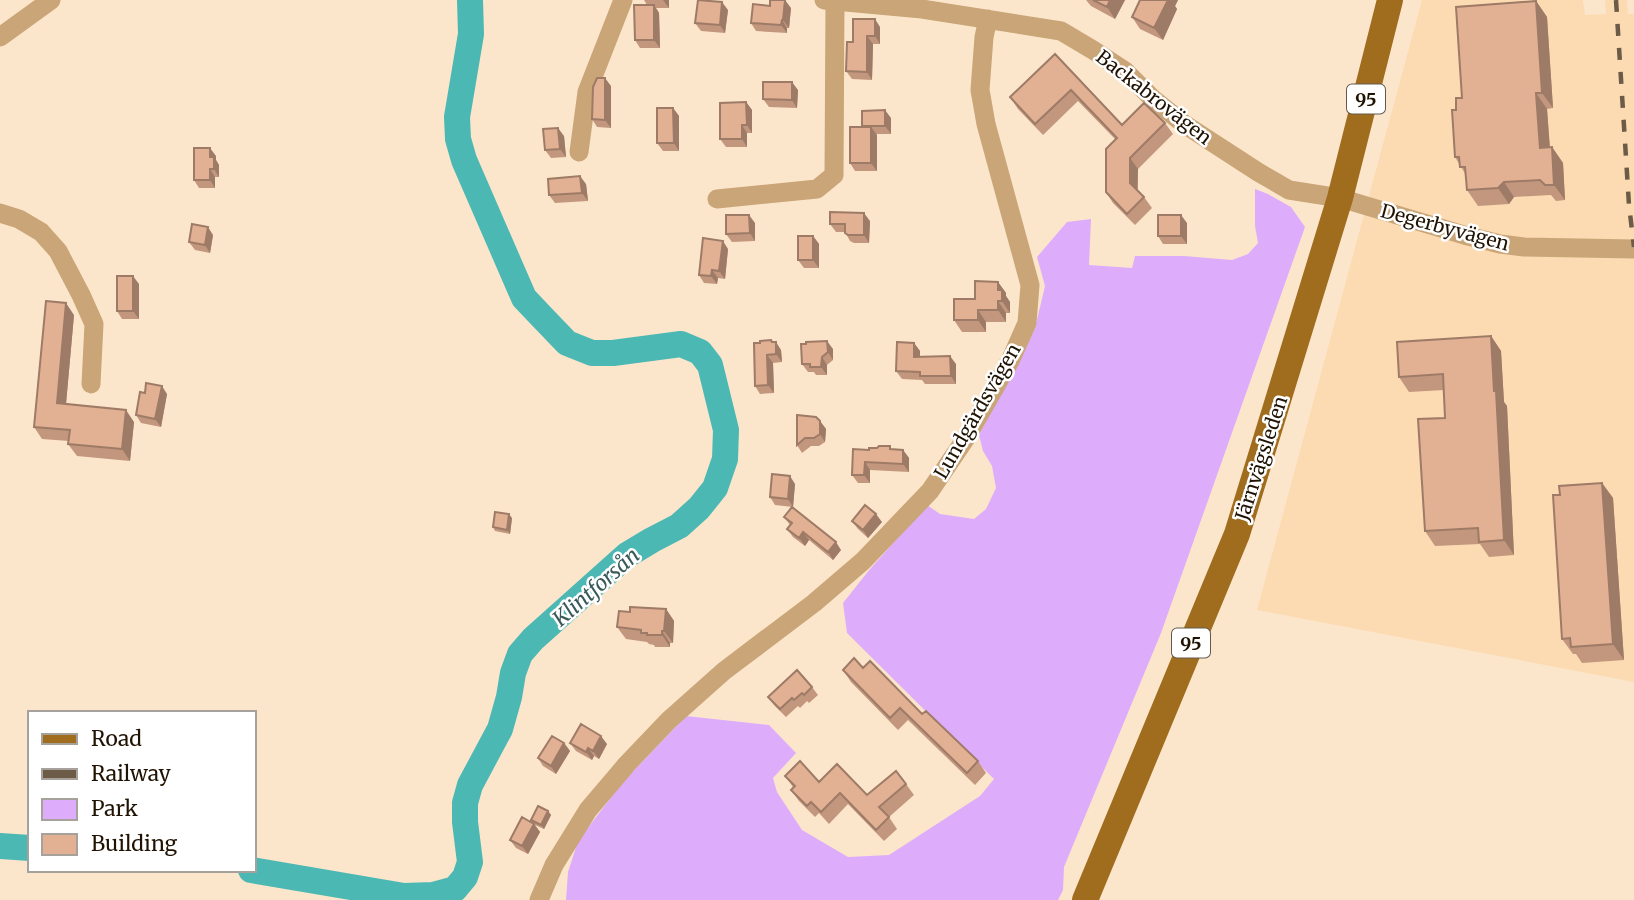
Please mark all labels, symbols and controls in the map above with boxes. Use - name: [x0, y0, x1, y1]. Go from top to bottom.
- street label: Backabrovägen: [1091, 44, 1217, 150]
- road number: 95: [1347, 84, 1385, 114]
- street label: Degerbyvägen: [1378, 198, 1512, 256]
- street label: Lundgärdsvägen: [928, 339, 1026, 483]
- street label: Järnvägsleden: [1229, 392, 1293, 524]
- water label: Klintforsån: [546, 542, 645, 633]
- road number: 95: [1172, 628, 1210, 658]
- legend: [28, 711, 256, 872]
- text: Road: [91, 725, 142, 752]
- text: Railway: [91, 760, 172, 787]
- text: Park: [91, 795, 138, 822]
- text: Building: [91, 830, 178, 857]

